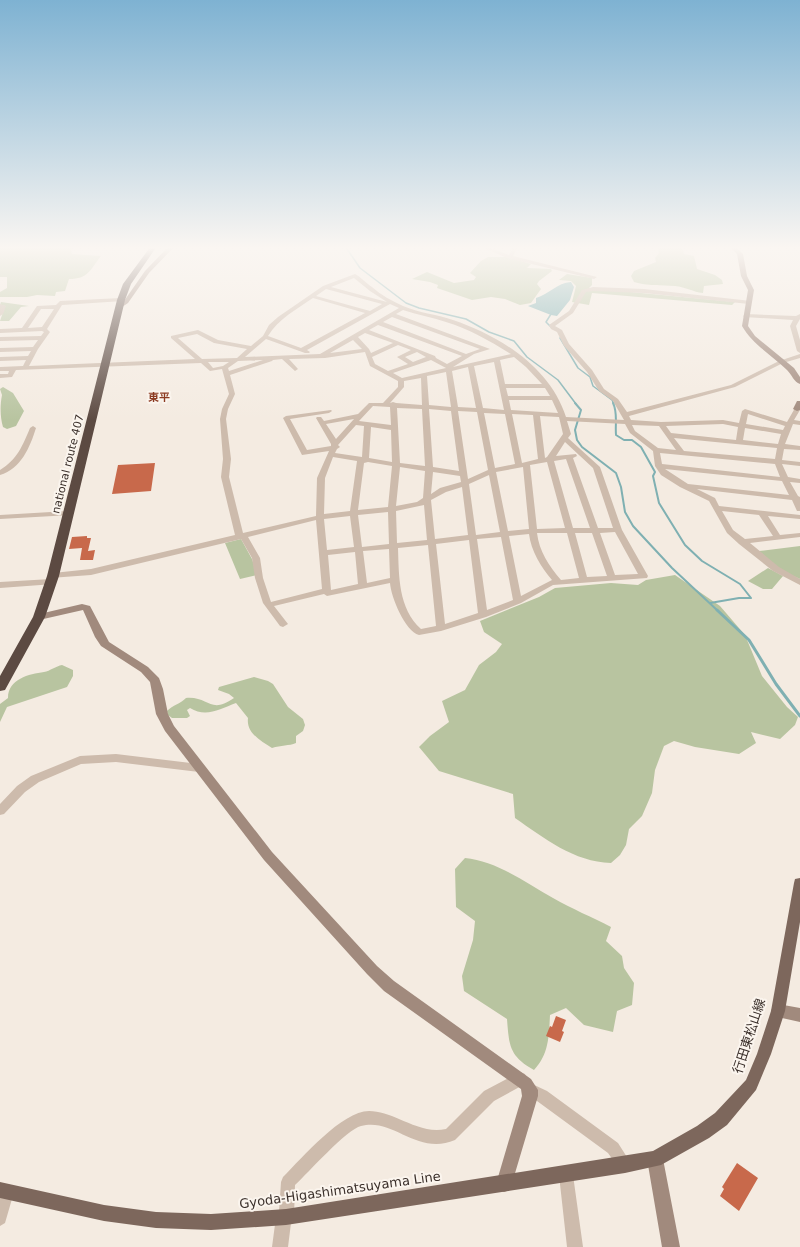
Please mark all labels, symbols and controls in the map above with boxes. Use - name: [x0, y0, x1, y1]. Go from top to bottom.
- district label: 東平: [148, 391, 170, 404]
- street label: national route 407: [49, 413, 87, 515]
- street label: 行田東松山線: [730, 997, 768, 1075]
- street label: Gyoda-Higashimatsuyama Line: [238, 1168, 442, 1212]

